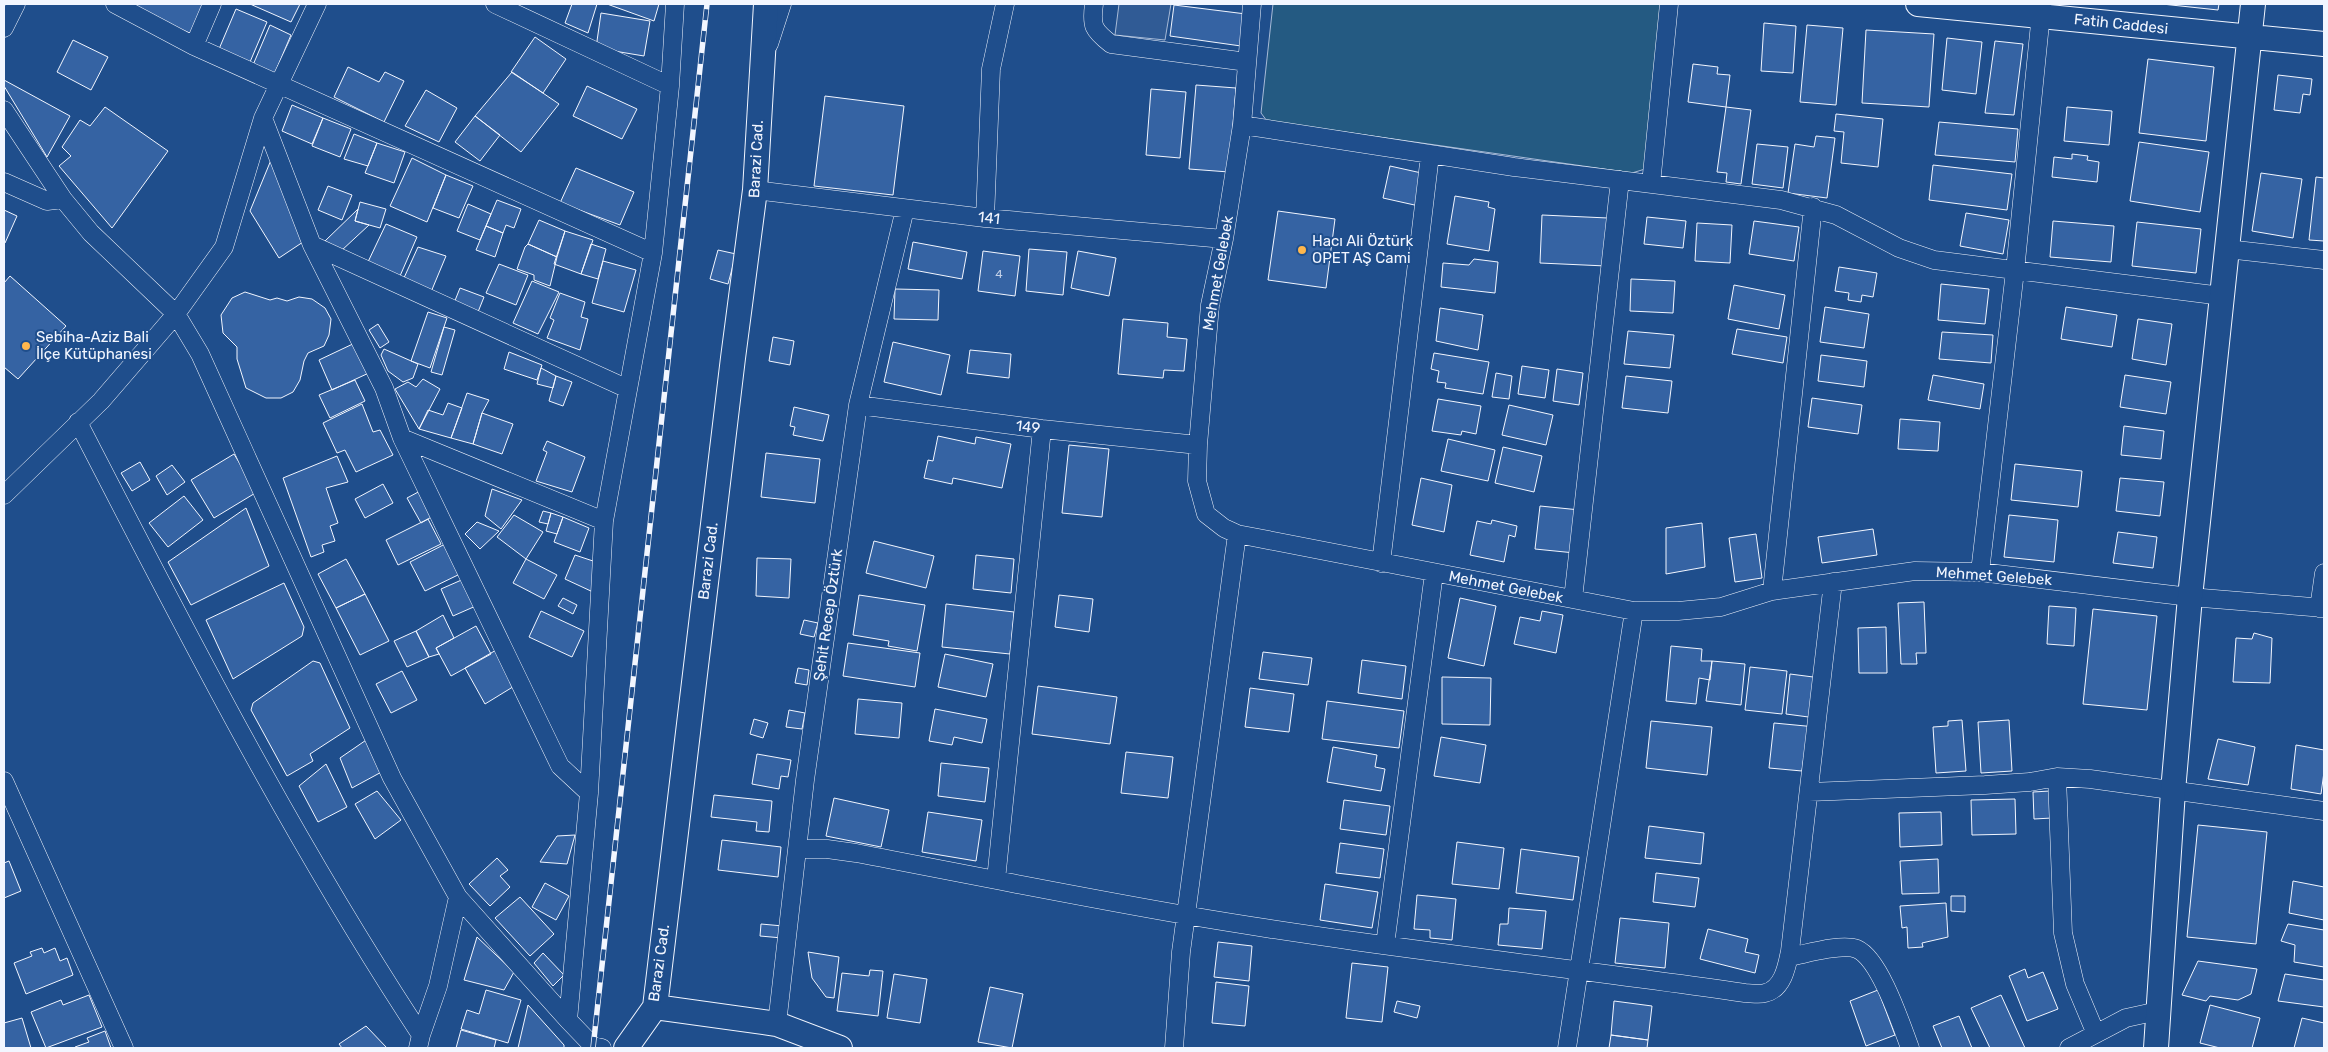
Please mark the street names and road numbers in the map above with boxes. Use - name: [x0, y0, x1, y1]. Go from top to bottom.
- street label: Fatih Caddesi: [2073, 10, 2169, 38]
- street label: Barazi Cad.: [745, 120, 767, 198]
- street label: 141: [977, 208, 1001, 228]
- street label: Mehmet Gelebek: [1199, 214, 1237, 332]
- street label: 149: [1015, 417, 1041, 437]
- street label: Barazi Cad.: [694, 521, 722, 601]
- street label: Şehit Recep Öztürk: [810, 547, 846, 682]
- street label: Mehmet Gelebek: [1935, 563, 2053, 589]
- street label: Mehmet Gelebek: [1447, 567, 1565, 607]
- street label: Barazi Cad.: [645, 923, 673, 1003]

